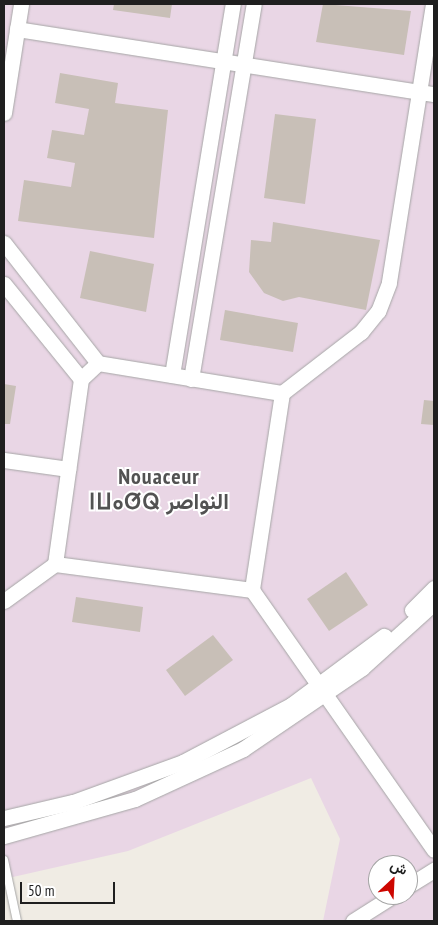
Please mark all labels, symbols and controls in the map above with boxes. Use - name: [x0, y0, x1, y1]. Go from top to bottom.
- district label: Nouaceur ⵏⵡⴰⵚⵕ النواصر: [92, 463, 226, 514]
- north arrow: [368, 855, 418, 905]
- text: ش: [387, 856, 410, 879]
- scale bar: [22, 872, 118, 904]
- text: 50 m: [28, 881, 54, 900]

